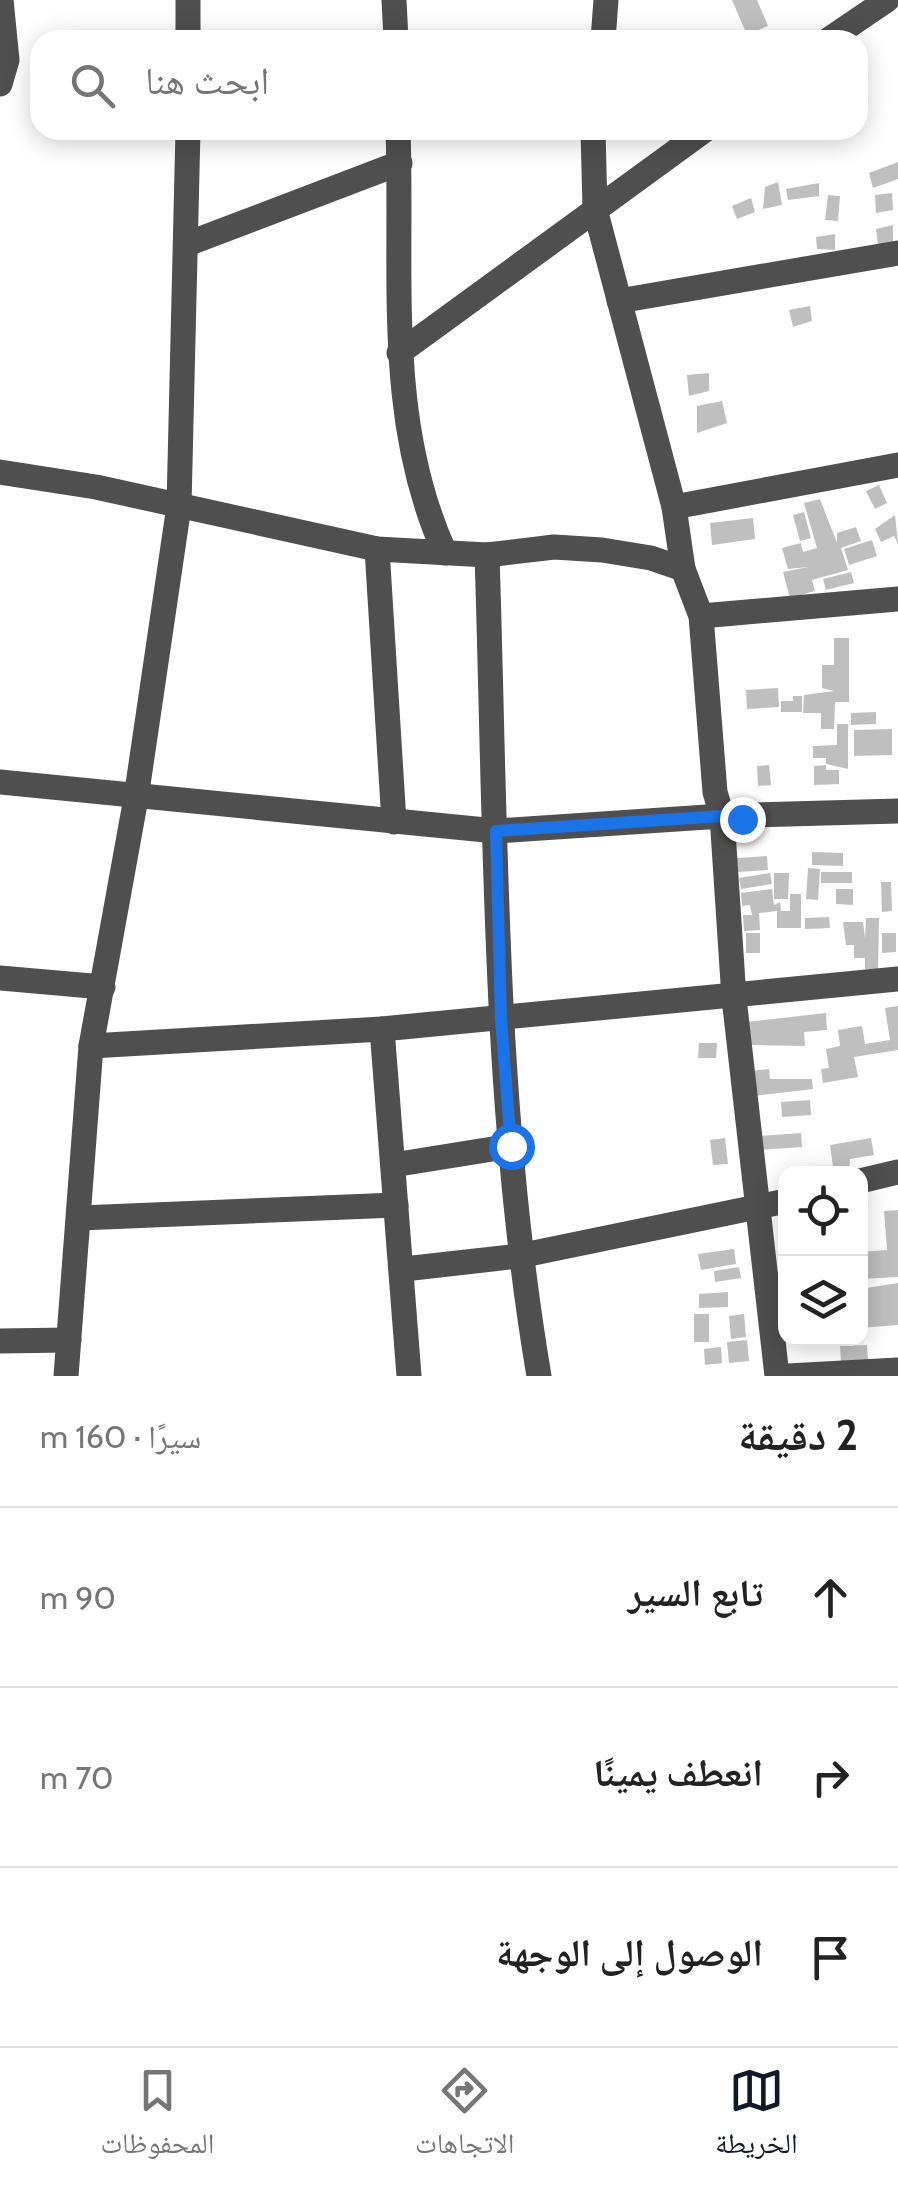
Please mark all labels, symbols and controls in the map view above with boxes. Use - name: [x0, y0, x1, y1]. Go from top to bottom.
- search box: [30, 30, 868, 140]
- text: ابحث هنا: [145, 57, 269, 104]
- icon: search: [65, 58, 120, 113]
- route end: [720, 797, 766, 843]
- route start: [489, 1124, 535, 1170]
- map controls: [778, 1166, 868, 1346]
- button: locate: [778, 1166, 868, 1256]
- button: layers: [778, 1256, 868, 1346]
- text: 2 دقيقة: [738, 1409, 858, 1461]
- text: سيرًا · 160 m: [40, 1417, 201, 1456]
- text: تابع السير: [628, 1569, 763, 1616]
- icon: ahead: [803, 1570, 858, 1625]
- text: 90 m: [40, 1578, 116, 1617]
- text: انعطف يمينًا: [593, 1749, 763, 1796]
- icon: right: [803, 1750, 858, 1805]
- text: 70 m: [40, 1758, 113, 1797]
- text: الوصول إلى الوجهة: [496, 1929, 763, 1976]
- icon: arrive: [803, 1930, 858, 1985]
- tab: المحفوظات: [100, 2063, 214, 2171]
- tab: الاتجاهات: [415, 2063, 514, 2171]
- tab: الخريطة: [715, 2063, 798, 2171]

